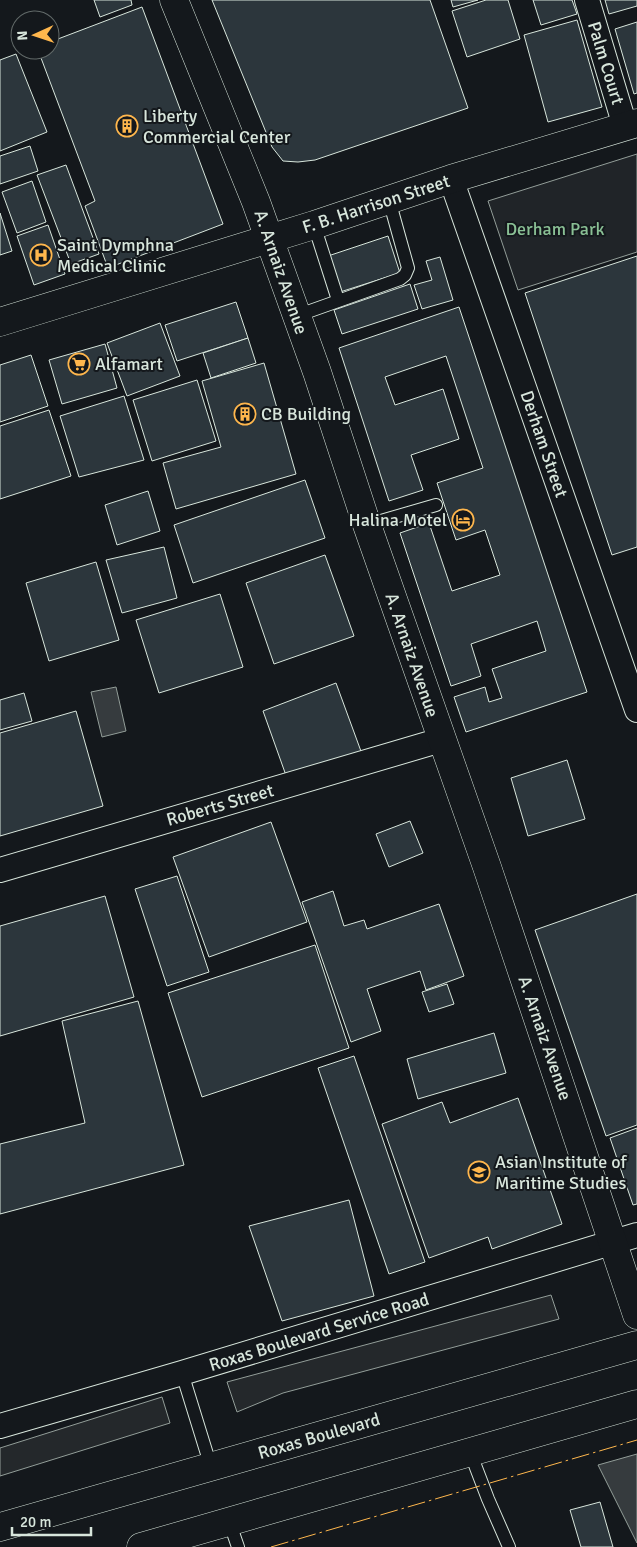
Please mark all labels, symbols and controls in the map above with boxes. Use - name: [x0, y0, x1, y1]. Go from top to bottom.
- north arrow: [10, 10, 60, 60]
- street label: Palm Court: [583, 19, 629, 107]
- text: N: [14, 30, 31, 41]
- place label: Liberty Commercial Center: [143, 105, 291, 148]
- building icon: Liberty Commercial Center: [115, 114, 139, 138]
- street label: F. B. Harrison Street: [300, 170, 452, 238]
- street label: A. Arnaiz Avenue: [249, 207, 313, 337]
- park label: Derham Park: [505, 218, 605, 240]
- place label: Saint Dymphna Medical Clinic: [57, 234, 174, 277]
- hospital icon: Saint Dymphna Medical Clinic: [29, 243, 53, 267]
- supermarket icon: Alfamart: [67, 352, 91, 376]
- place label: Alfamart: [95, 353, 163, 375]
- street label: Derham Street: [515, 388, 573, 500]
- building icon: CB Building: [233, 402, 257, 426]
- place label: CB Building: [261, 403, 351, 425]
- hotel icon: Halina Motel: [451, 508, 475, 532]
- place label: Halina Motel: [349, 509, 447, 531]
- street label: A. Arnaiz Avenue: [380, 590, 444, 720]
- street label: Roberts Street: [164, 779, 276, 831]
- street label: A. Arnaiz Avenue: [513, 973, 577, 1103]
- place label: Asian Institute of Maritime Studies: [495, 1151, 627, 1194]
- school or university icon: Asian Institute of Maritime Studies: [467, 1160, 491, 1184]
- street label: Roxas Boulevard Service Road: [206, 1288, 432, 1376]
- street label: Roxas Boulevard: [255, 1408, 383, 1464]
- scale bar: [12, 1504, 91, 1536]
- text: 20 m: [20, 1513, 51, 1531]

